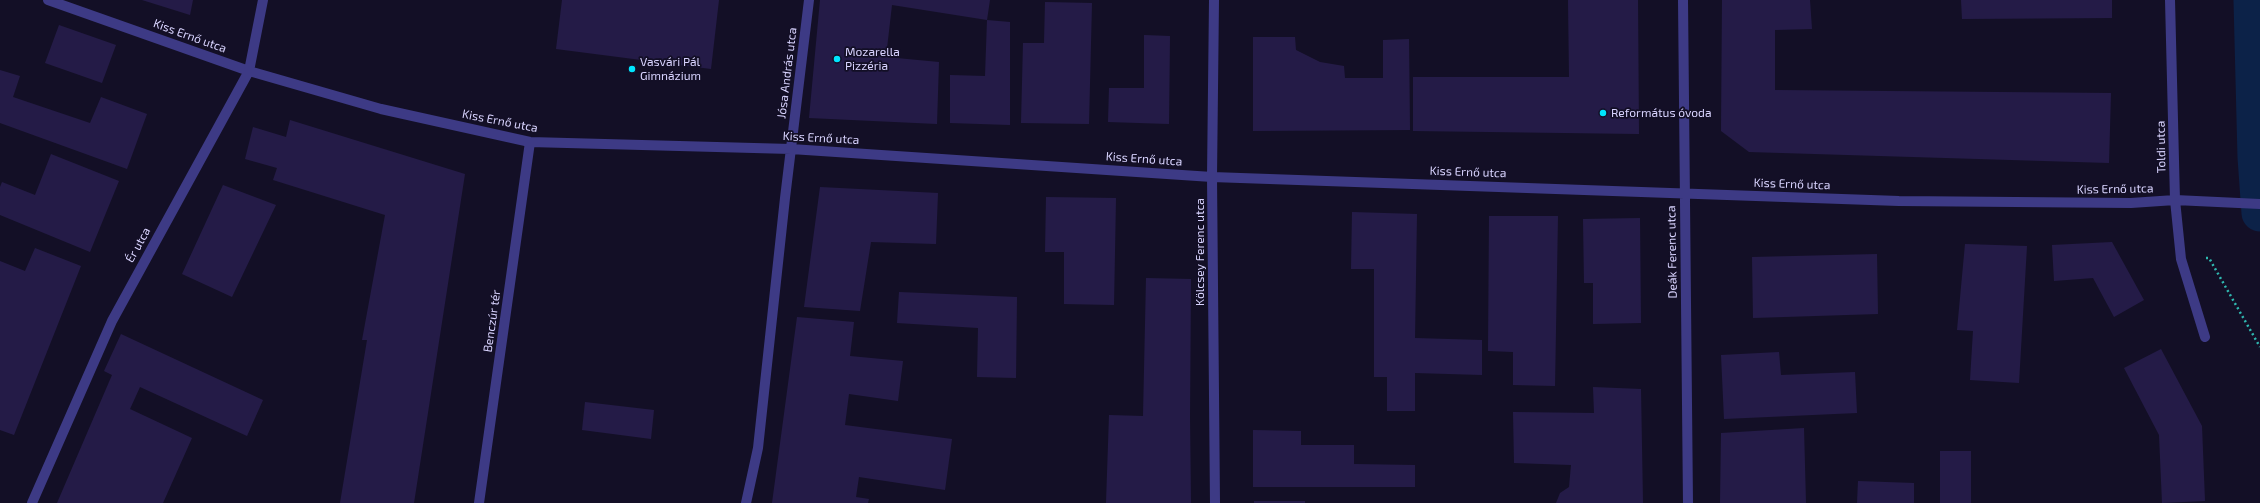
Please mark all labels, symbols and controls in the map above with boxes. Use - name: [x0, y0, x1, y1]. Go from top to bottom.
- street label: Kiss Ernő utca: [151, 16, 229, 56]
- street label: Jósa András utca: [774, 27, 800, 119]
- place label: Mozarella Pizzéria: [845, 45, 900, 73]
- marker: Mozarella Pizzéria: [832, 54, 842, 64]
- place label: Vasvári Pál Gimnázium: [640, 55, 701, 83]
- marker: Vasvári Pál Gimnázium: [627, 64, 637, 74]
- place label: Református óvoda: [1611, 106, 1711, 120]
- street label: Kiss Ernő utca: [461, 107, 539, 135]
- marker: Református óvoda: [1598, 108, 1608, 118]
- street label: Toldi utca: [2153, 121, 2169, 173]
- street label: Kiss Ernő utca: [782, 129, 860, 147]
- street label: Kiss Ernő utca: [1105, 149, 1183, 169]
- street label: Kiss Ernő utca: [1429, 163, 1507, 181]
- street label: Kiss Ernő utca: [1753, 175, 1831, 193]
- street label: Kiss Ernő utca: [2076, 181, 2154, 197]
- street label: Kölcsey Ferenc utca: [1193, 198, 1207, 306]
- street label: Deák Ferenc utca: [1664, 205, 1680, 299]
- street label: Ér utca: [122, 225, 154, 265]
- street label: Benczúr tér: [480, 289, 504, 353]

